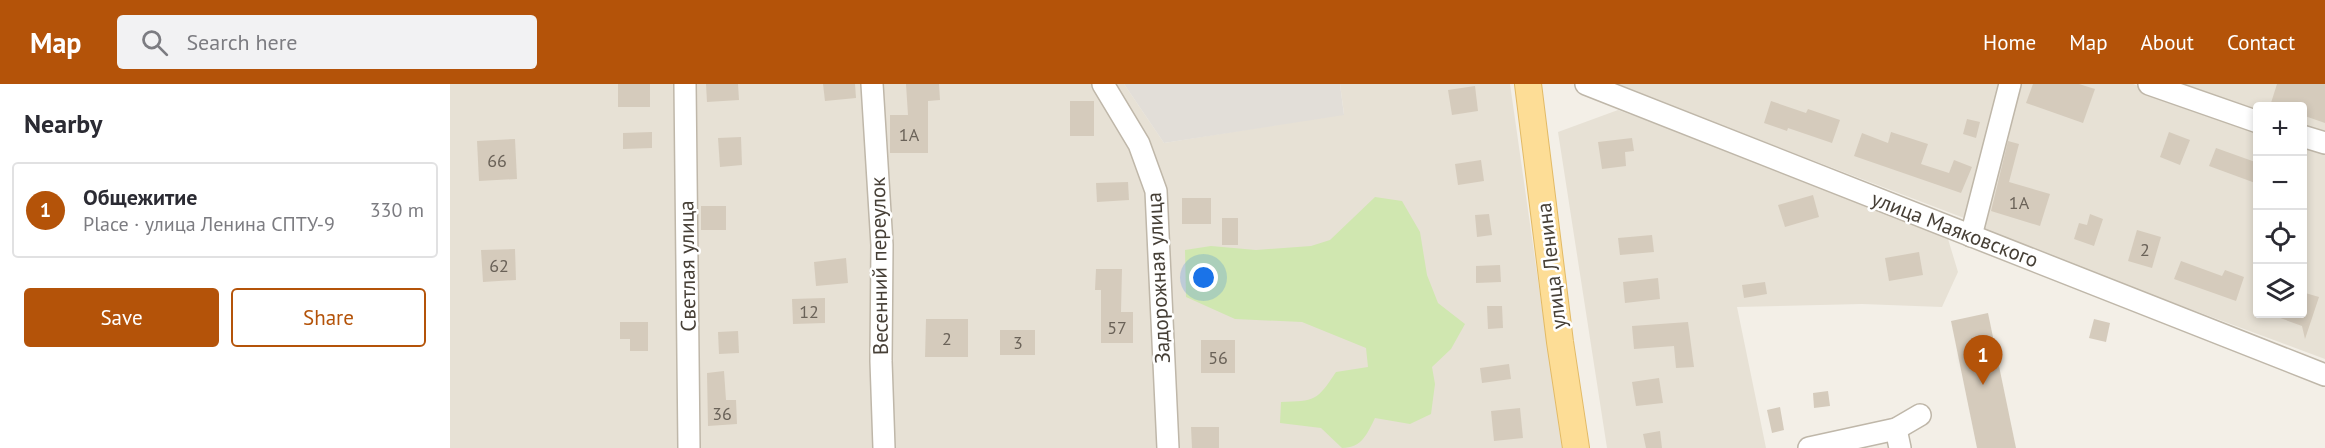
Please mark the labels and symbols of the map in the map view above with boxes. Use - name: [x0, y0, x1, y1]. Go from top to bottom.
- house number: 1А: [899, 123, 920, 146]
- house number: 66: [487, 149, 507, 172]
- street label: Весенний переулок: [864, 177, 894, 355]
- street label: улица Маяковского: [1868, 185, 2042, 273]
- house number: 1А: [2009, 191, 2030, 214]
- street label: Задорожная улица: [1140, 192, 1176, 364]
- street label: Светлая улица: [672, 200, 702, 332]
- street label: улица Ленина: [1530, 201, 1572, 331]
- house number: 2: [2140, 238, 2150, 261]
- house number: 62: [489, 254, 509, 277]
- your location: [1189, 263, 1218, 292]
- house number: 12: [799, 300, 819, 323]
- house number: 57: [1107, 316, 1127, 339]
- house number: 2: [942, 327, 952, 350]
- house number: 3: [1013, 331, 1023, 354]
- pin: 1: [1964, 336, 2002, 385]
- house number: 56: [1208, 346, 1228, 369]
- house number: 36: [712, 402, 732, 425]

